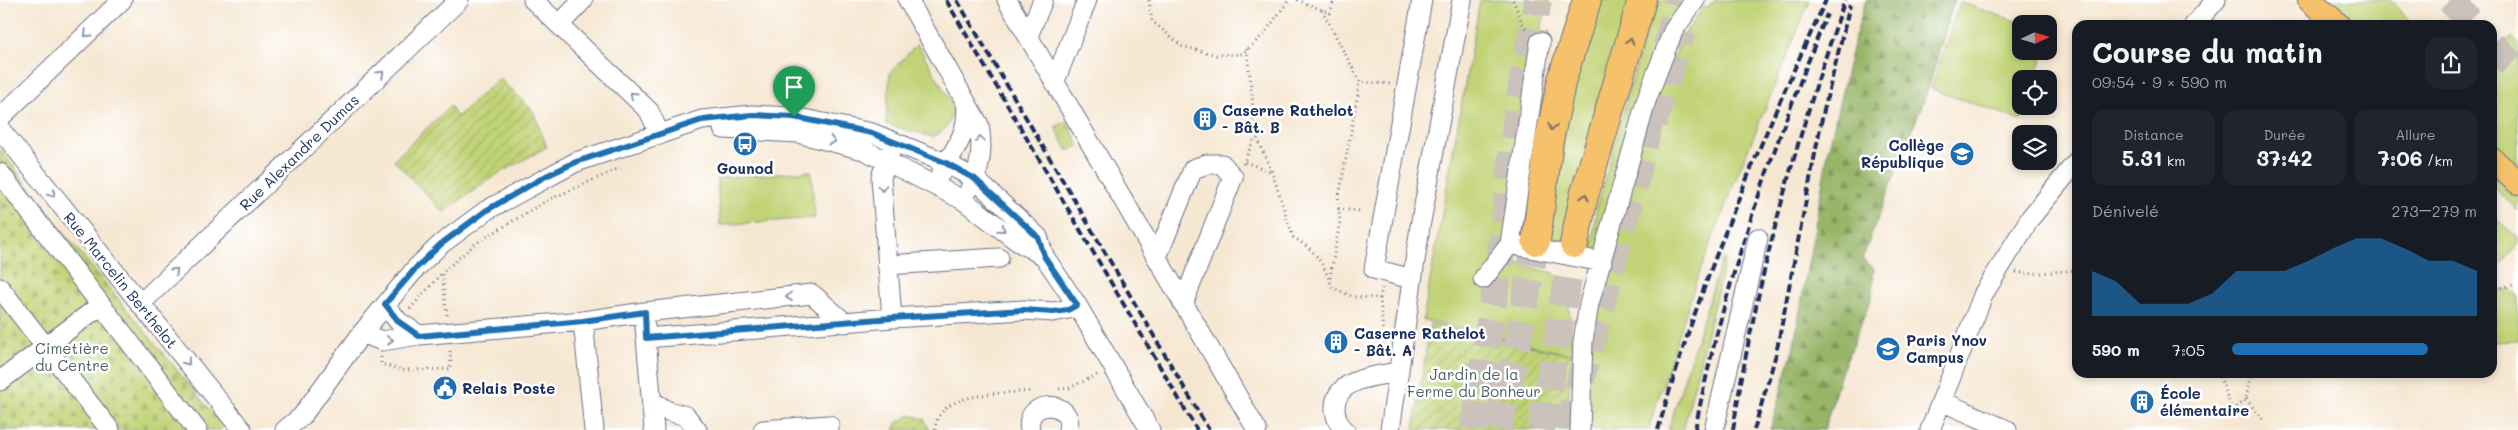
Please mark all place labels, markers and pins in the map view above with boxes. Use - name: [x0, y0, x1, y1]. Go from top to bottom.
- pin: [773, 66, 815, 117]
- place label: Caserne Rathelot - Bât. B: [1222, 100, 1354, 137]
- building icon: Caserne Rathelot - Bât. B: [1192, 106, 1218, 132]
- bus stop icon: Gounod: [732, 131, 758, 157]
- place label: Collège République: [1861, 135, 1944, 172]
- school or university icon: Collège République: [1949, 141, 1975, 167]
- place label: Gounod: [717, 158, 774, 178]
- place label: Caserne Rathelot - Bât. A: [1354, 323, 1486, 360]
- building icon: Caserne Rathelot - Bât. A: [1323, 329, 1349, 355]
- place label: Paris Ynov Campus: [1906, 330, 1987, 367]
- school or university icon: Paris Ynov Campus: [1875, 336, 1901, 362]
- public building icon: Relais Poste: [432, 375, 458, 401]
- place label: Relais Poste: [462, 378, 555, 398]
- place label: École élémentaire: [2160, 383, 2249, 420]
- building icon: École élémentaire: [2129, 389, 2155, 415]

